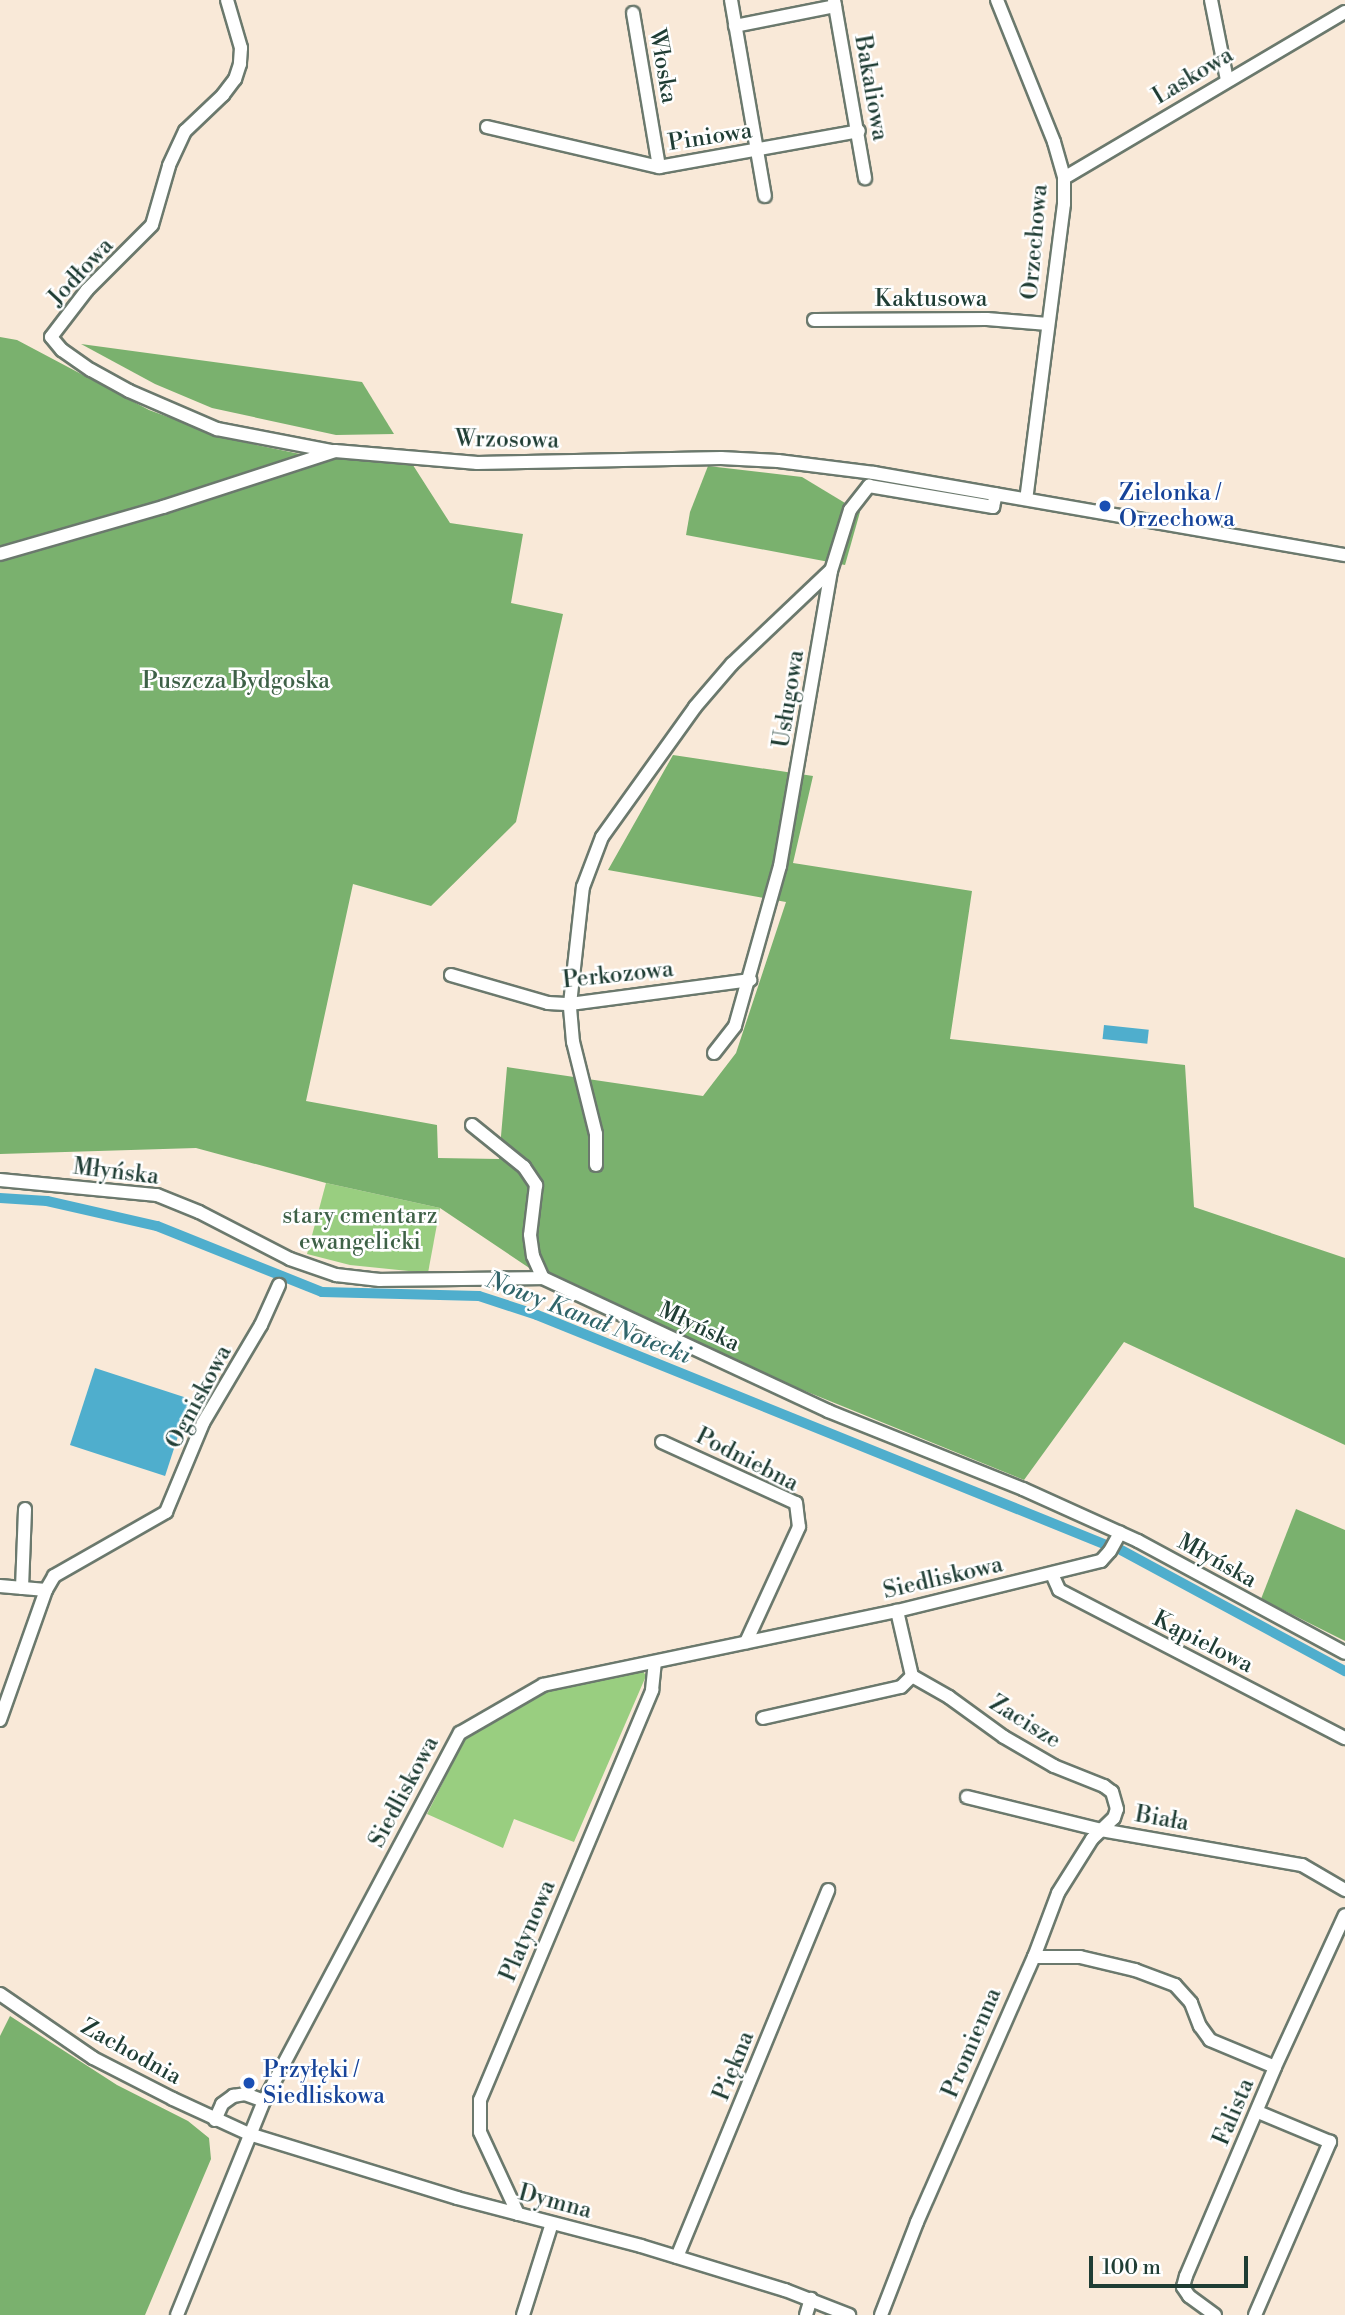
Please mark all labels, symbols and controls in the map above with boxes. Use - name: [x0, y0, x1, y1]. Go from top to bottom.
- street label: Włoska: [643, 27, 683, 105]
- street label: Bakaliowa: [848, 33, 894, 143]
- street label: Laskowa: [1148, 41, 1238, 111]
- street label: Piniowa: [666, 117, 754, 157]
- street label: Orzechowa: [1016, 183, 1054, 301]
- street label: Jodłowa: [43, 232, 119, 312]
- street label: Kaktusowa: [875, 285, 987, 313]
- street label: Wrzosowa: [455, 425, 559, 455]
- place label: Zielonka / Orzechowa: [1119, 479, 1235, 533]
- marker: Zielonka / Orzechowa: [1097, 498, 1113, 514]
- street label: Usługowa: [768, 648, 810, 750]
- park label: Puszcza Bydgoska: [142, 667, 330, 695]
- street label: Perkozowa: [561, 955, 675, 995]
- street label: Młyńska: [71, 1153, 161, 1191]
- park label: stary cmentarz ewangelicki: [282, 1202, 438, 1256]
- water label: Nowy Kanał Notecki: [481, 1267, 695, 1371]
- street label: Młyńska: [654, 1296, 744, 1358]
- street label: Ogniskowa: [160, 1341, 238, 1453]
- street label: Podniebna: [691, 1422, 803, 1498]
- street label: Młyńska: [1172, 1528, 1262, 1594]
- street label: Siedliskowa: [881, 1551, 1005, 1605]
- street label: Kąpielowa: [1148, 1605, 1258, 1679]
- street label: Zacisze: [984, 1689, 1066, 1755]
- street label: Siedliskowa: [363, 1732, 445, 1852]
- street label: Biała: [1133, 1801, 1191, 1837]
- street label: Platynowa: [494, 1876, 562, 1986]
- street label: Promienna: [936, 1984, 1008, 2102]
- street label: Zachodnia: [76, 2013, 186, 2091]
- street label: Piękna: [708, 2027, 760, 2105]
- place label: Przyłęki / Siedliskowa: [263, 2056, 385, 2110]
- street label: Falista: [1208, 2074, 1260, 2150]
- marker: Przyłęki / Siedliskowa: [241, 2075, 257, 2091]
- street label: Dymna: [515, 2179, 595, 2225]
- scale bar: [1093, 2242, 1252, 2286]
- text: 100 m: [1102, 2255, 1161, 2281]

